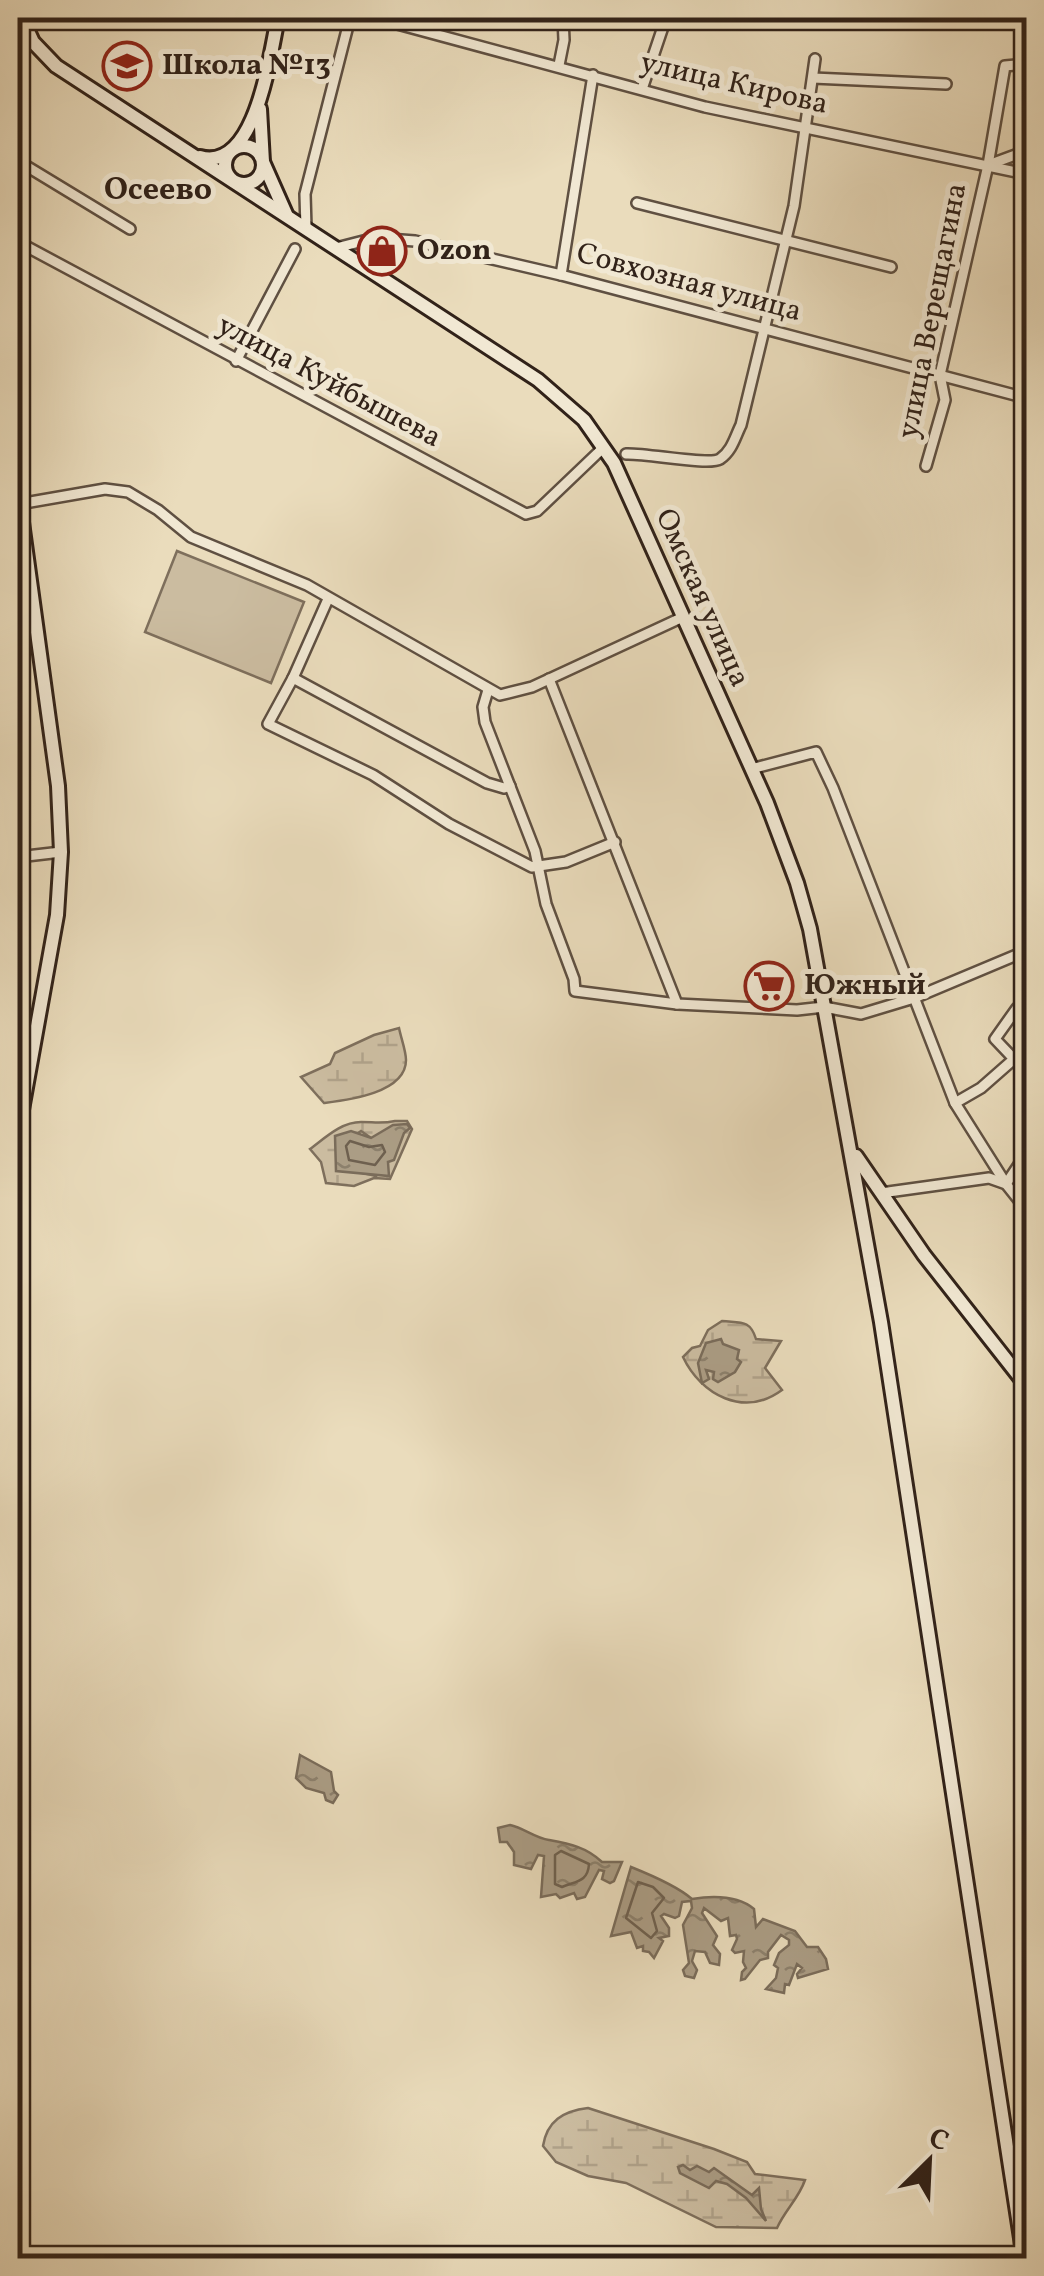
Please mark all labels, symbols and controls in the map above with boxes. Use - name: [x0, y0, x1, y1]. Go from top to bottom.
- school or university icon: Школа №13: [101, 40, 153, 92]
- street label: улица Кирова: [636, 42, 832, 126]
- place label: Школа №13: [162, 45, 331, 87]
- district label: Осеево: [104, 169, 212, 213]
- street label: улица Верещагина: [888, 180, 978, 442]
- shop icon: Ozon: [356, 225, 408, 277]
- place label: Ozon: [417, 230, 491, 272]
- street label: Совхозная улица: [572, 233, 806, 333]
- street label: улица Куйбышева: [209, 305, 449, 459]
- street label: Омская улица: [644, 502, 760, 694]
- supermarket icon: Южный: [743, 960, 795, 1012]
- place label: Южный: [804, 965, 926, 1007]
- north arrow: [879, 2111, 979, 2211]
- text: С: [922, 2119, 954, 2162]

